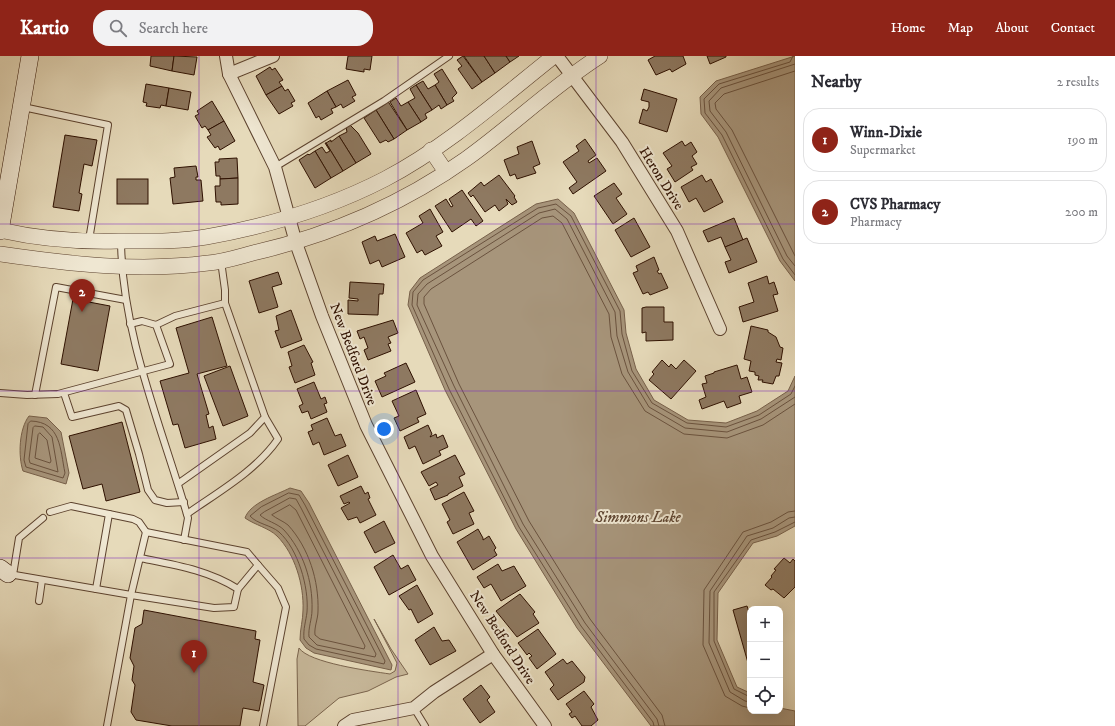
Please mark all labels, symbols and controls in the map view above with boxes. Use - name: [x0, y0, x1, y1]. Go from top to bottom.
- search box: [93, 10, 373, 46]
- text: Kartio: [20, 17, 69, 40]
- icon: search: [107, 17, 129, 39]
- text: Search here: [139, 19, 208, 38]
- text: Home: [891, 19, 925, 37]
- text: Map: [947, 19, 973, 37]
- text: About: [995, 19, 1029, 37]
- text: Contact: [1051, 19, 1095, 37]
- text: Nearby: [811, 71, 861, 93]
- text: 2 results: [1057, 74, 1099, 90]
- text: Winn-Dixie: [850, 123, 922, 142]
- text: 1: [823, 132, 827, 148]
- text: 190 m: [1067, 132, 1098, 148]
- text: Supermarket: [850, 142, 916, 158]
- street label: Heron Drive: [635, 144, 688, 214]
- text: CVS Pharmacy: [850, 195, 940, 214]
- text: 2: [822, 204, 828, 220]
- text: 200 m: [1065, 204, 1098, 220]
- text: Pharmacy: [850, 214, 902, 230]
- pin: 2: [69, 279, 95, 312]
- street label: New Bedford Drive: [325, 301, 381, 408]
- your location: [374, 419, 394, 439]
- water label: Simmons Lake: [594, 508, 682, 527]
- street label: New Bedford Drive: [465, 587, 539, 688]
- map controls: [747, 606, 783, 714]
- button: +: [747, 606, 783, 642]
- pin: 1: [181, 640, 207, 673]
- button: −: [747, 642, 783, 678]
- button: locate: [747, 678, 783, 714]

